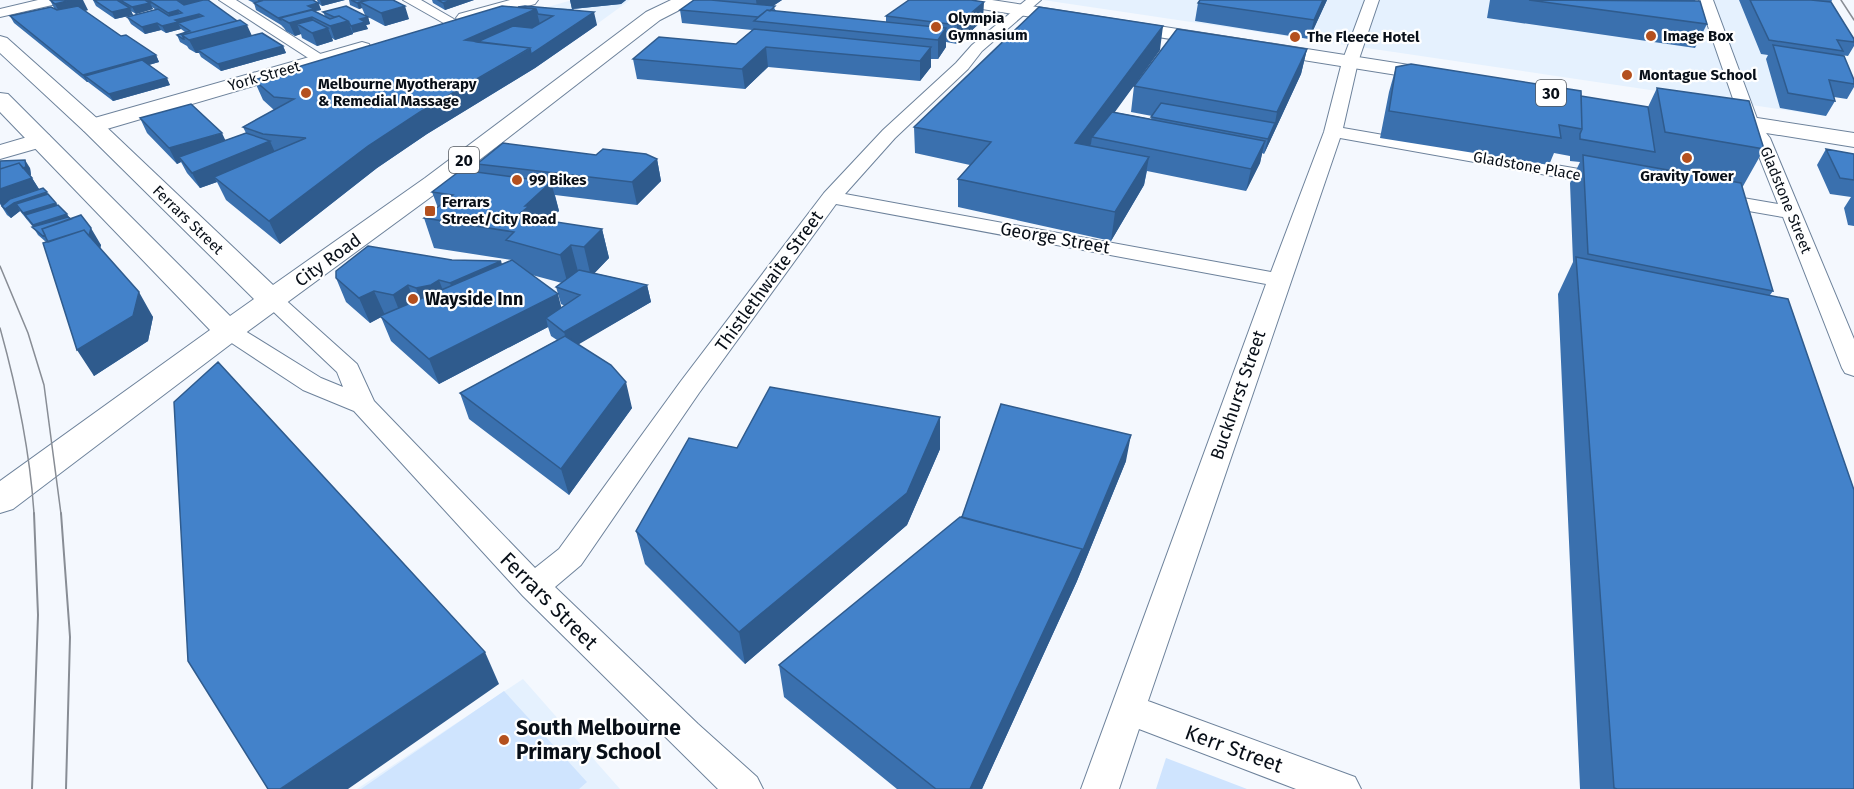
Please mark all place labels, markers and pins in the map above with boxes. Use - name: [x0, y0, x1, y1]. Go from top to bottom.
- place label: Olympia Gymnasium: [948, 9, 1028, 44]
- marker: Olympia Gymnasium: [929, 20, 943, 34]
- place label: Image Box: [1663, 27, 1734, 45]
- place label: The Fleece Hotel: [1307, 28, 1420, 46]
- marker: Image Box: [1644, 29, 1658, 43]
- marker: The Fleece Hotel: [1288, 30, 1302, 44]
- place label: Montague School: [1639, 66, 1757, 84]
- marker: Montague School: [1620, 68, 1634, 82]
- place label: Melbourne Myotherapy & Remedial Massage: [318, 75, 477, 110]
- marker: Melbourne Myotherapy & Remedial Massage: [299, 86, 313, 100]
- marker: Gravity Tower: [1680, 151, 1694, 165]
- place label: Gravity Tower: [1640, 167, 1735, 185]
- place label: 99 Bikes: [529, 171, 586, 189]
- marker: 99 Bikes: [510, 173, 524, 187]
- place label: Ferrars Street/City Road: [442, 193, 557, 228]
- marker: Ferrars Street/City Road: [423, 204, 437, 218]
- place label: Wayside Inn: [425, 288, 523, 310]
- marker: Wayside Inn: [406, 292, 420, 306]
- place label: South Melbourne Primary School: [516, 715, 681, 765]
- marker: South Melbourne Primary School: [497, 733, 511, 747]

